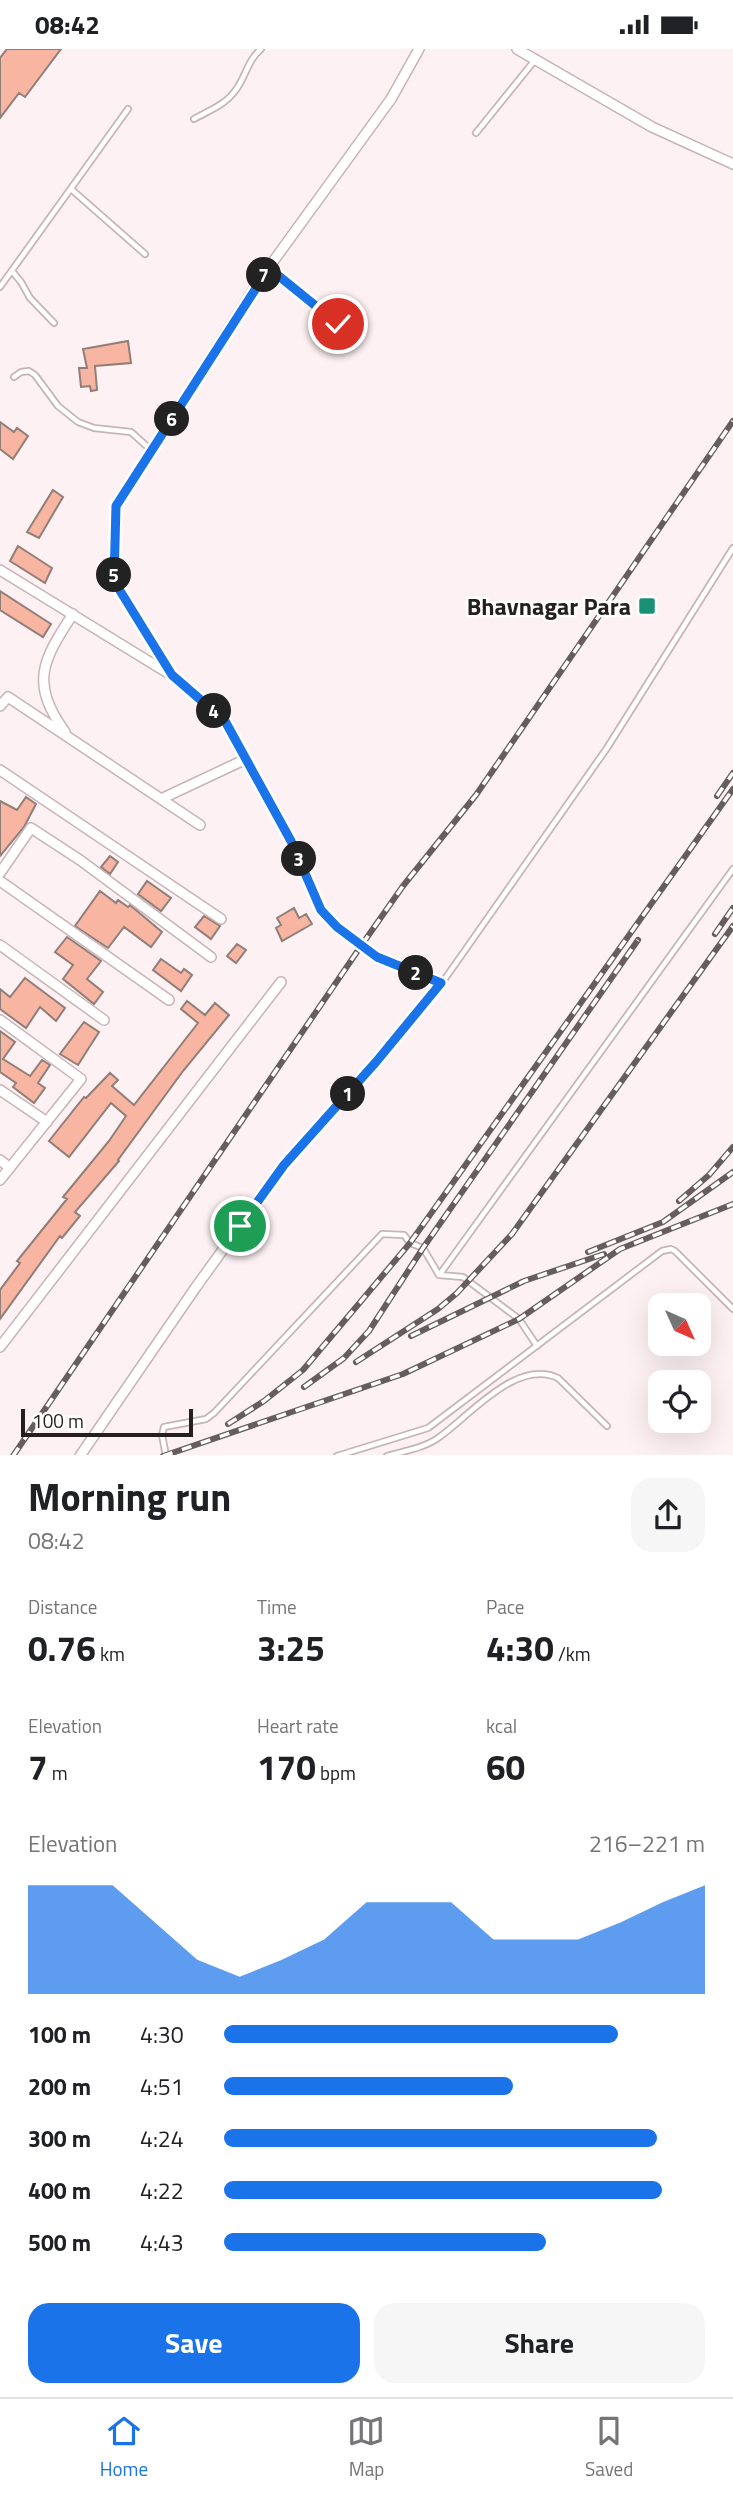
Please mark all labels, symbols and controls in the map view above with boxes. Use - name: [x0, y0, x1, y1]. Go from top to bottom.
- text: 08:42: [35, 5, 100, 44]
- pin: 7: [246, 257, 282, 293]
- text: 7: [258, 260, 269, 289]
- pin: [308, 294, 368, 354]
- icon: check: [319, 305, 357, 343]
- pin: 6: [154, 401, 190, 437]
- text: 6: [166, 404, 177, 433]
- pin: 5: [96, 557, 132, 593]
- text: 5: [108, 560, 119, 589]
- place label: Bhavnagar Para: [467, 588, 631, 624]
- marker: Bhavnagar Para: [637, 596, 657, 616]
- pin: 4: [196, 693, 232, 729]
- text: 4: [208, 696, 219, 725]
- pin: 3: [282, 841, 316, 877]
- text: 3: [293, 844, 304, 873]
- pin: 2: [398, 955, 434, 991]
- text: 2: [410, 958, 421, 987]
- pin: 1: [330, 1077, 366, 1111]
- text: 1: [342, 1079, 353, 1108]
- pin: [210, 1196, 270, 1256]
- icon: arrive: [221, 1207, 259, 1245]
- north arrow: [648, 1293, 710, 1356]
- map controls: [648, 1293, 711, 1433]
- button: locate: [648, 1370, 711, 1433]
- text: 100 m: [32, 1406, 84, 1435]
- scale bar: [21, 1407, 192, 1438]
- text: Morning run: [28, 1468, 231, 1526]
- button: share: [631, 1478, 705, 1552]
- text: 08:42: [28, 1523, 85, 1558]
- text: Distance: [28, 1592, 97, 1621]
- text: Time: [257, 1592, 297, 1621]
- text: Pace: [486, 1592, 524, 1621]
- text: 0.76: [28, 1621, 96, 1675]
- text: 3:25: [257, 1621, 325, 1675]
- text: 4:30: [486, 1621, 554, 1675]
- text: km: [96, 1639, 125, 1668]
- text: /km: [554, 1639, 591, 1668]
- text: Elevation: [28, 1711, 102, 1740]
- text: Heart rate: [257, 1711, 339, 1740]
- text: kcal: [486, 1711, 517, 1740]
- text: 7: [28, 1740, 48, 1794]
- text: 170: [257, 1740, 316, 1794]
- text: 60: [486, 1740, 525, 1794]
- text: m: [48, 1758, 68, 1787]
- text: bpm: [316, 1758, 356, 1787]
- text: Elevation: [28, 1826, 117, 1861]
- text: 216–221 m: [589, 1826, 705, 1861]
- text: 100 m: [28, 2017, 91, 2052]
- text: 4:30: [140, 2017, 184, 2052]
- text: 200 m: [28, 2069, 91, 2104]
- text: 4:51: [140, 2069, 184, 2104]
- text: 300 m: [28, 2121, 91, 2156]
- text: 4:24: [140, 2121, 184, 2156]
- text: 400 m: [28, 2173, 91, 2208]
- text: 4:22: [140, 2173, 184, 2208]
- text: 500 m: [28, 2225, 91, 2260]
- text: 4:43: [140, 2225, 184, 2260]
- button: Save: [28, 2303, 360, 2383]
- button: Share: [374, 2303, 705, 2383]
- tab: Home: [100, 2412, 148, 2483]
- tab: Map: [347, 2412, 385, 2483]
- tab: Saved: [585, 2412, 633, 2483]

